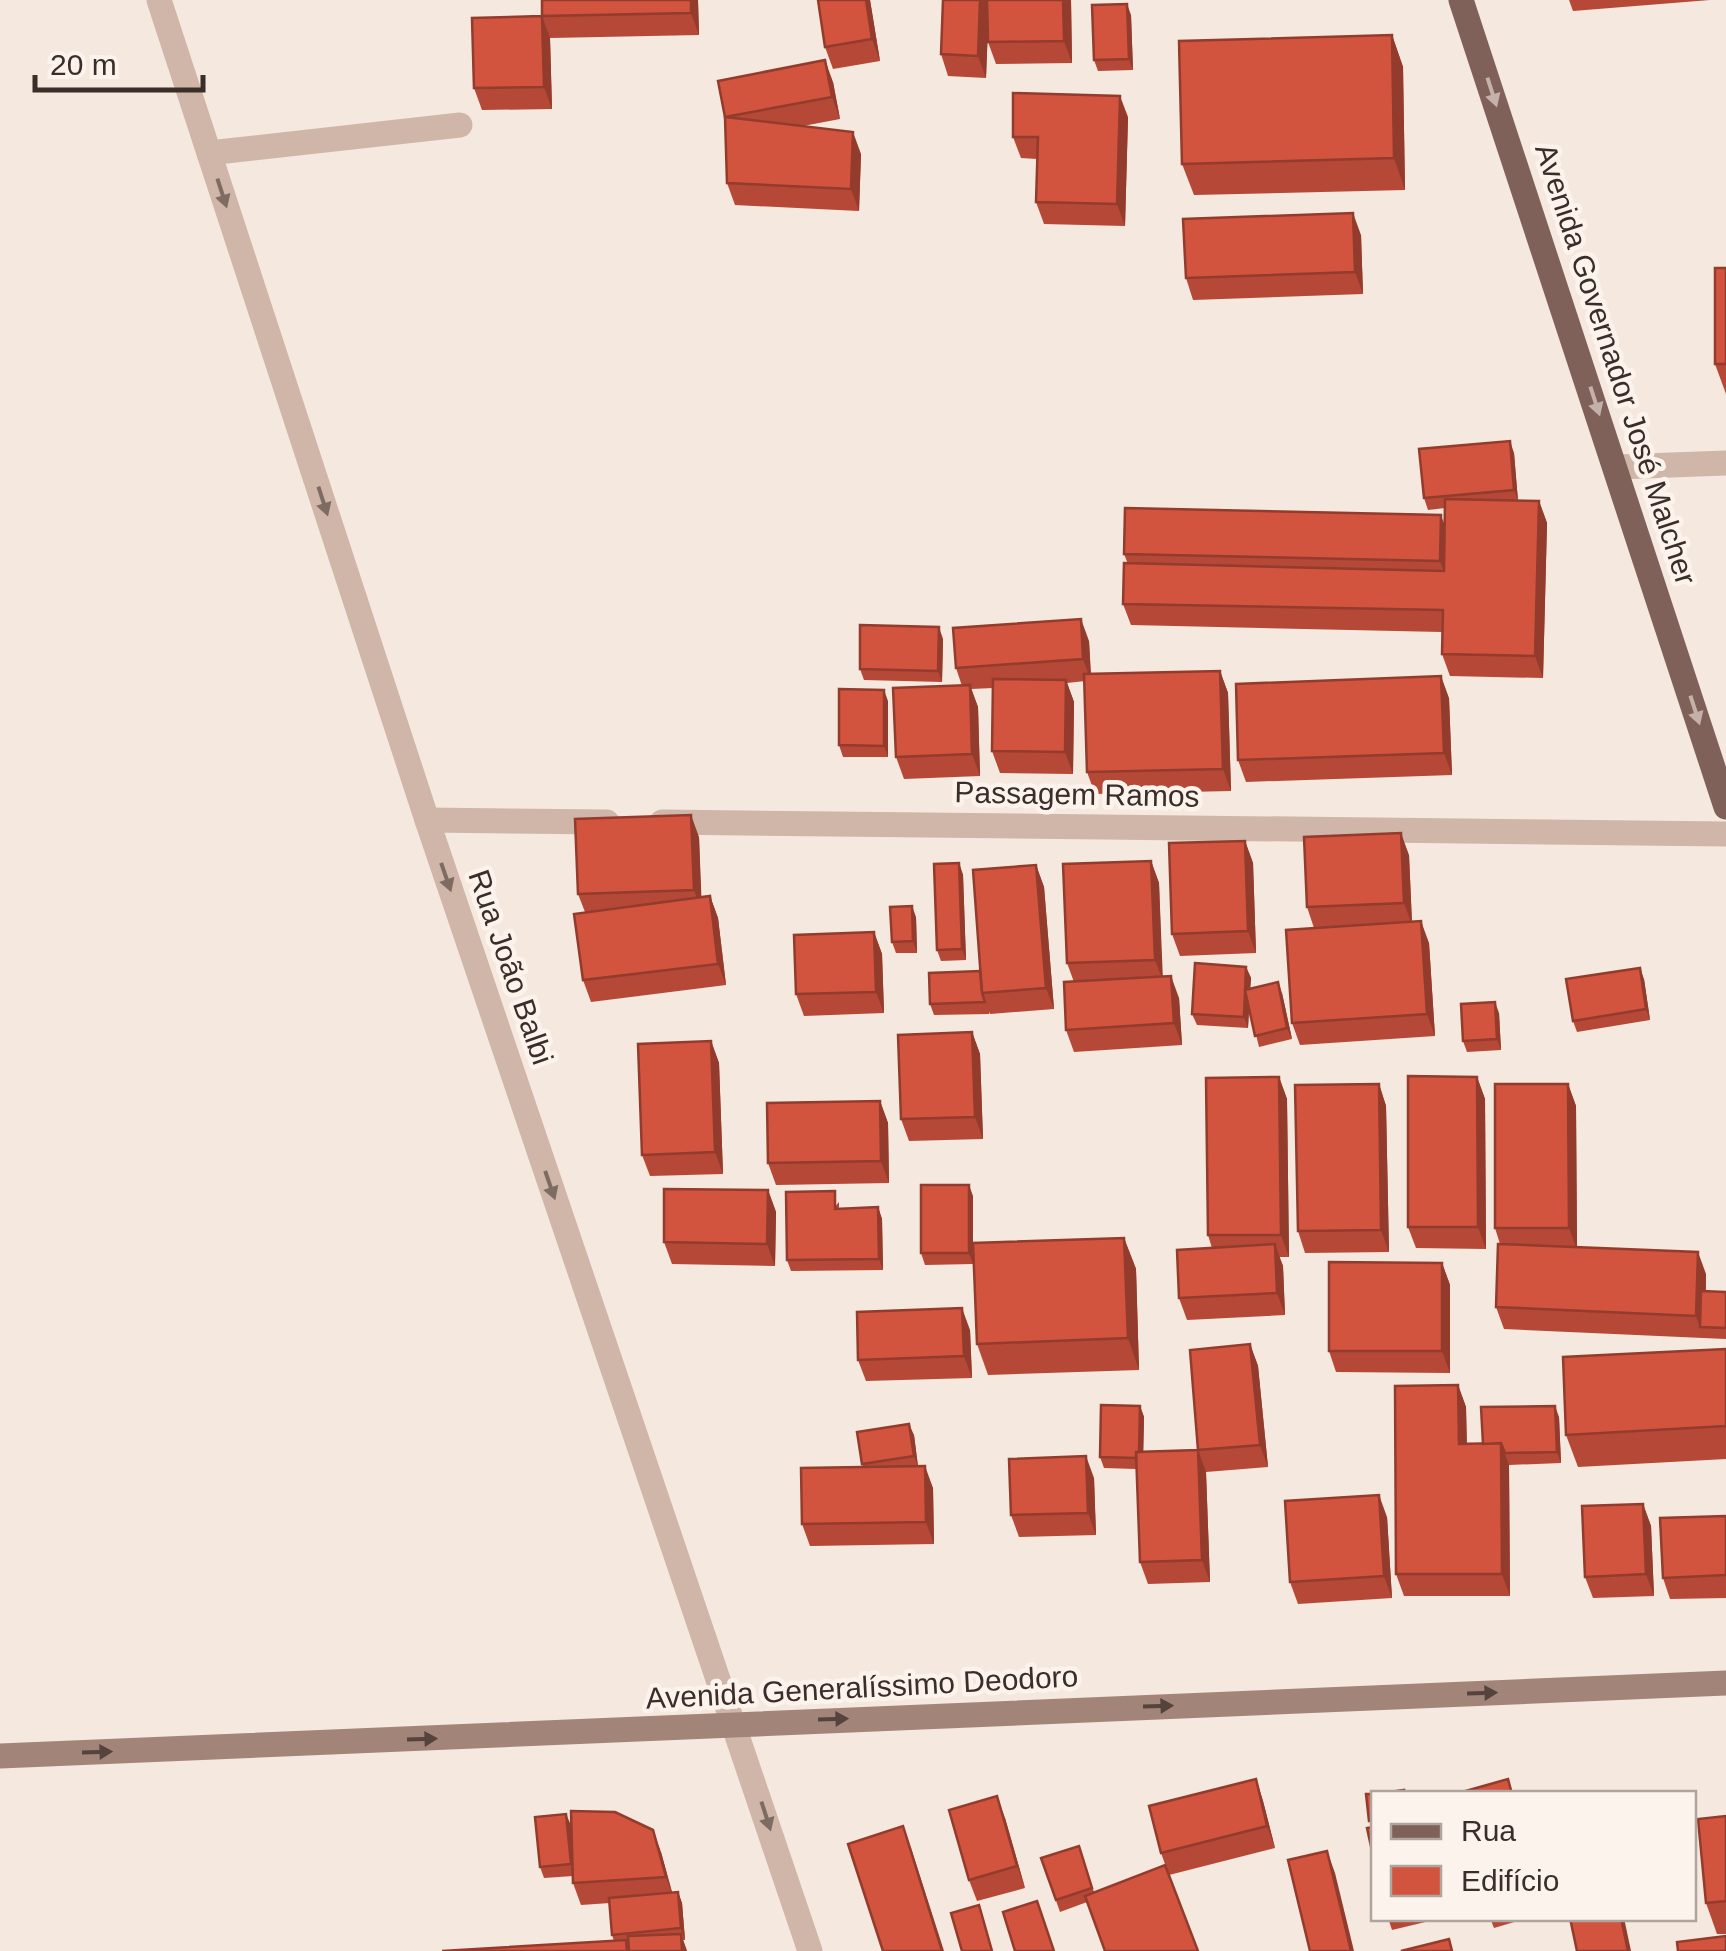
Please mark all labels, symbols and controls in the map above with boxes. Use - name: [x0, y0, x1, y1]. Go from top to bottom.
- scale bar: [35, 30, 202, 92]
- text: 20 m: [50, 48, 117, 81]
- one-way arrow: [1485, 78, 1500, 108]
- street label: Avenida Governador José Malcher: [1529, 140, 1703, 588]
- one-way arrow: [215, 178, 230, 208]
- one-way arrow: [1588, 386, 1603, 416]
- one-way arrow: [316, 487, 331, 517]
- one-way arrow: [1688, 695, 1703, 726]
- street label: Passagem Ramos: [954, 775, 1200, 813]
- one-way arrow: [440, 862, 455, 892]
- street label: Rua João Balbi: [462, 865, 560, 1069]
- one-way arrow: [544, 1170, 559, 1200]
- street label: Avenida Generalíssimo Deodoro: [645, 1659, 1079, 1715]
- one-way arrow: [1467, 1685, 1499, 1701]
- one-way arrow: [1142, 1698, 1174, 1714]
- one-way arrow: [817, 1711, 849, 1727]
- one-way arrow: [407, 1730, 439, 1746]
- one-way arrow: [82, 1744, 114, 1760]
- legend: [1371, 1791, 1696, 1921]
- one-way arrow: [759, 1801, 774, 1831]
- text: Rua: [1461, 1814, 1516, 1847]
- text: Edifício: [1461, 1864, 1559, 1897]

